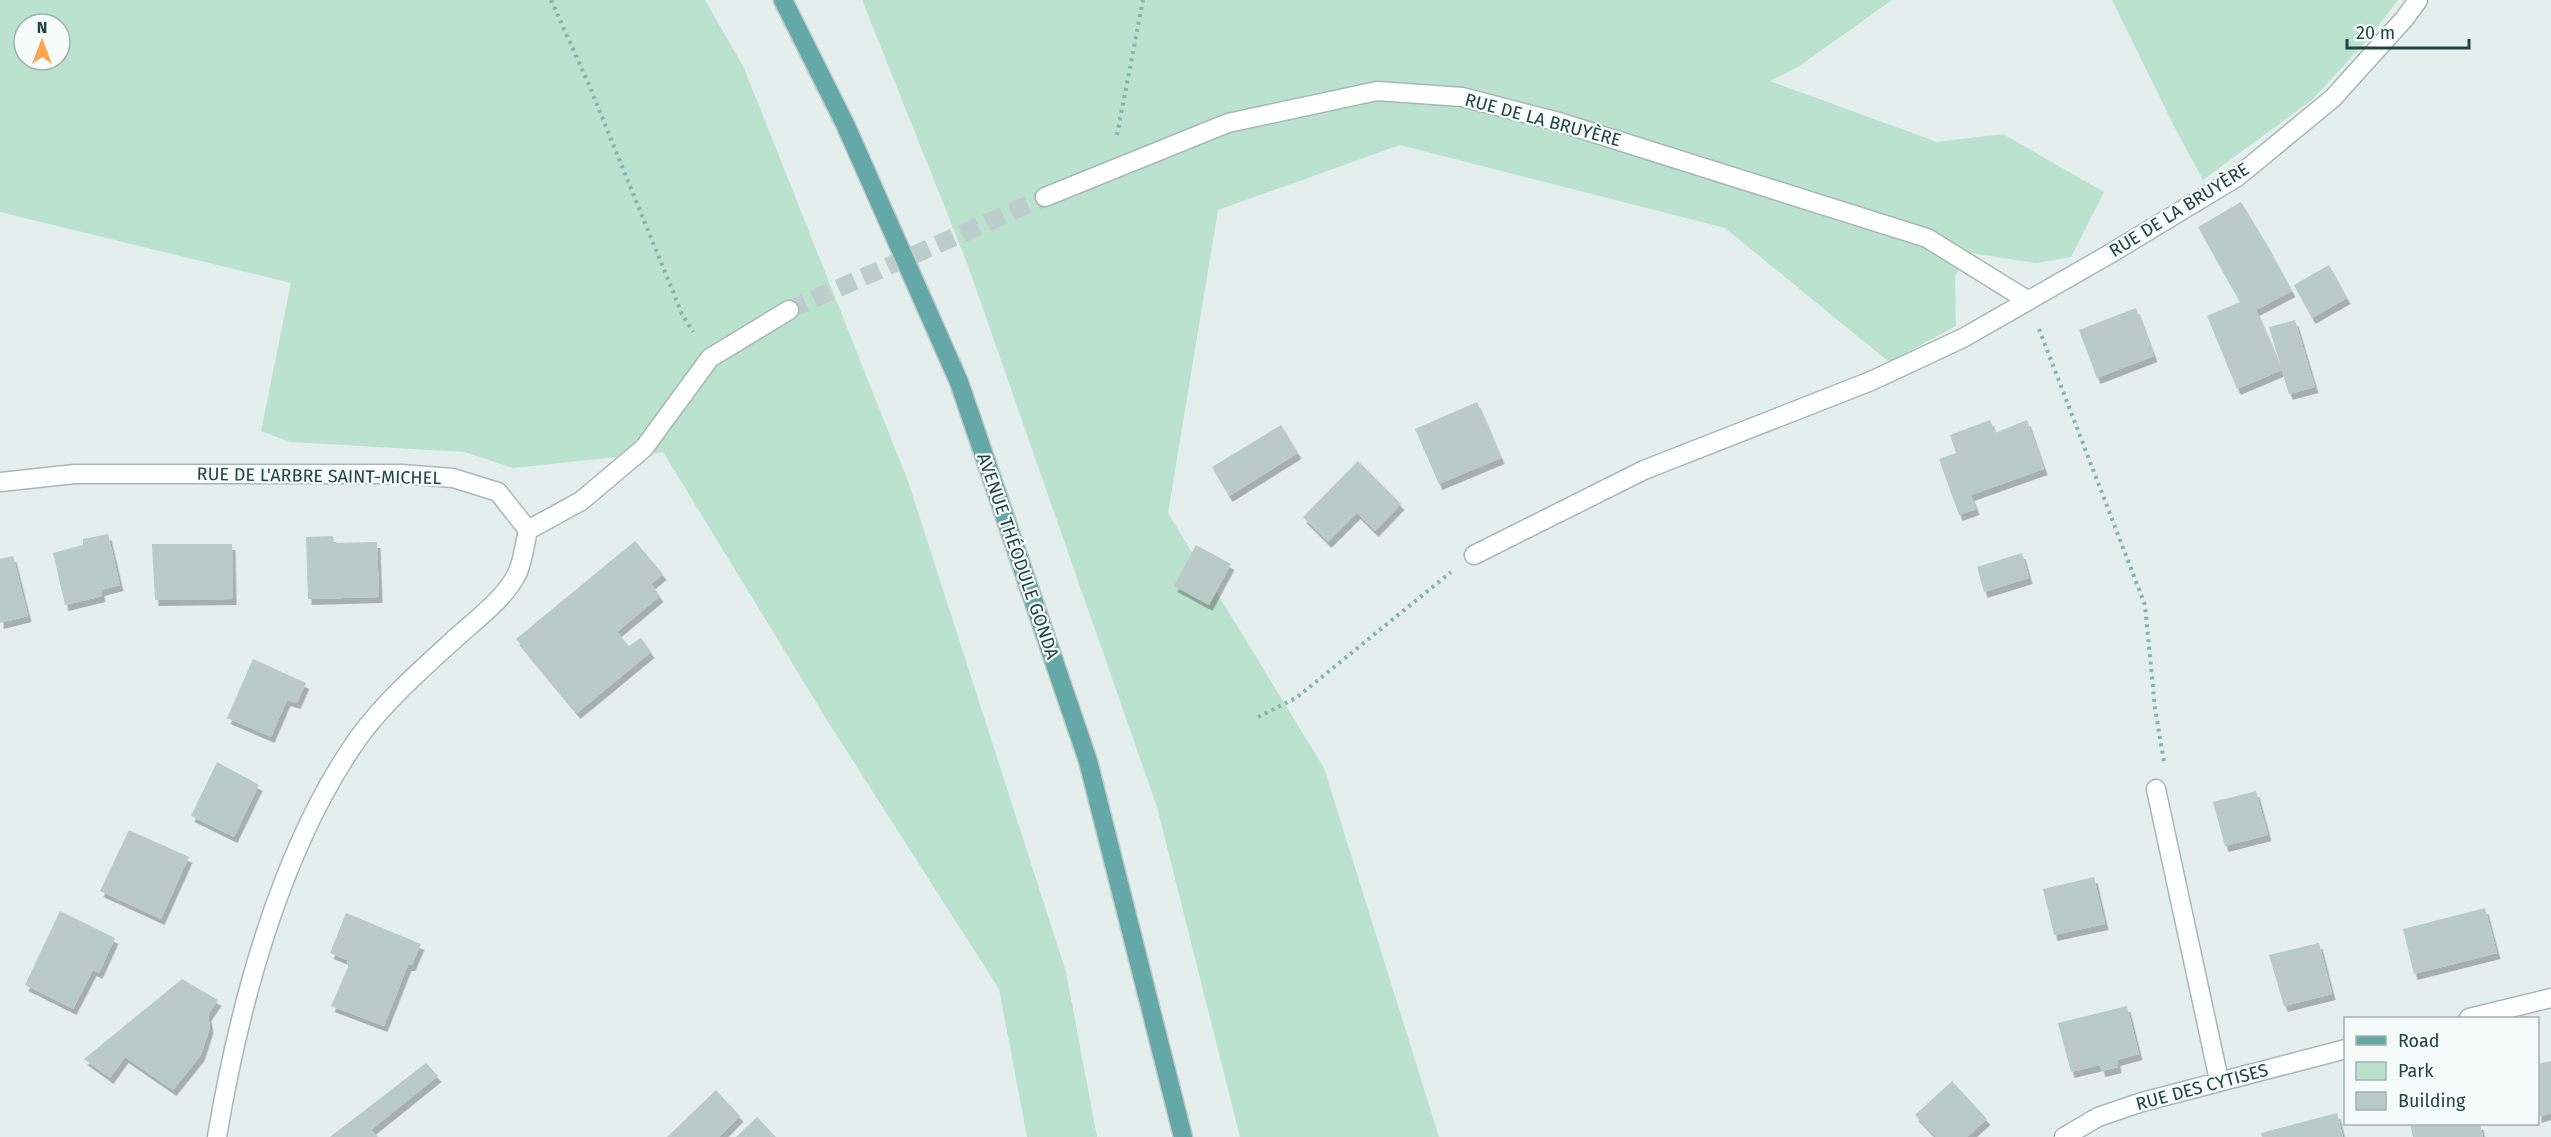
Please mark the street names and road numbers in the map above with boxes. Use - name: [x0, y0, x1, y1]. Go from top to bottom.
- street label: RUE DE LA BRUYÈRE: [1462, 88, 1624, 151]
- street label: RUE DE LA BRUYÈRE: [2104, 157, 2253, 262]
- street label: AVENUE THÉODULE GONDA: [972, 450, 1065, 663]
- street label: RUE DE L'ARBRE SAINT-MICHEL: [197, 463, 442, 489]
- street label: RUE DES CYTISES: [2133, 1059, 2271, 1115]

